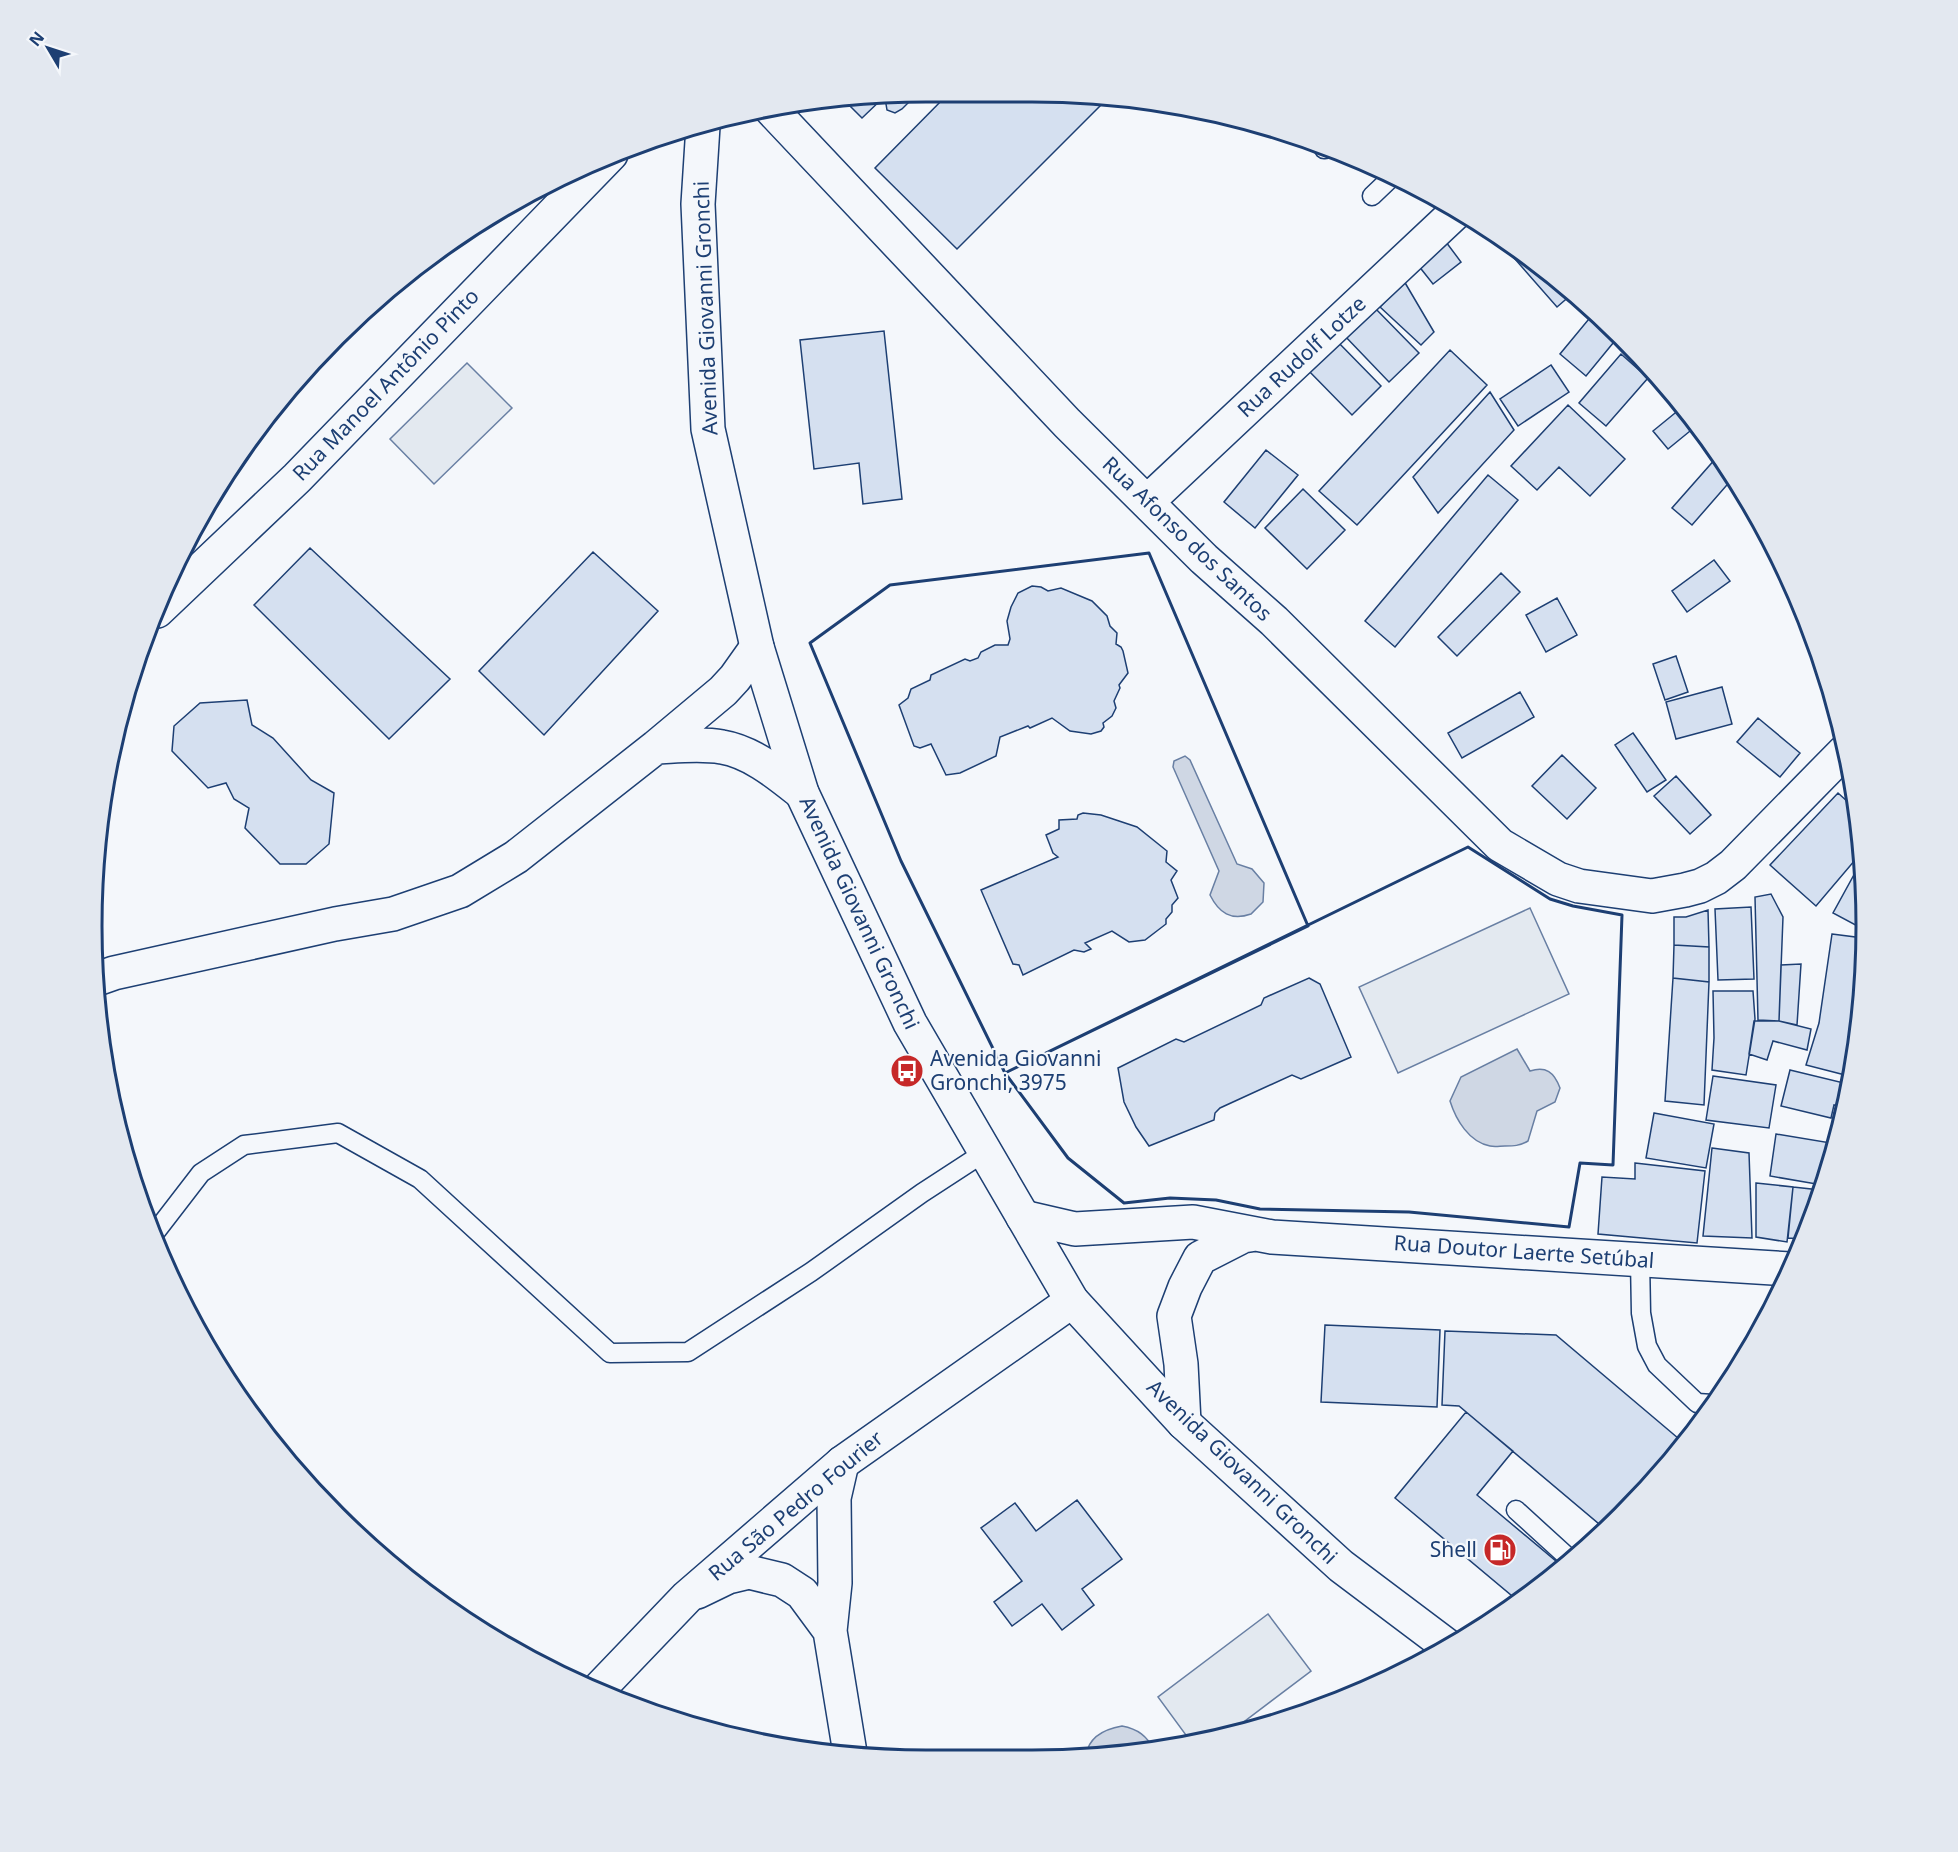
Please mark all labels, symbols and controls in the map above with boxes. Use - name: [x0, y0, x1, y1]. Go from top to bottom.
- north arrow: [18, 18, 78, 78]
- text: N: [24, 27, 49, 51]
- street label: Avenida Giovanni Gronchi: [687, 180, 723, 436]
- street label: Rua Manoel Antônio Pinto: [286, 282, 485, 487]
- street label: Rua Rudolf Lotze: [1231, 289, 1372, 423]
- street label: Rua Afonso dos Santos: [1097, 450, 1279, 627]
- street label: Avenida Giovanni Gronchi: [793, 791, 926, 1034]
- place label: Avenida Giovanni Gronchi, 3975: [930, 1044, 1101, 1096]
- bus stop icon: Avenida Giovanni Gronchi, 3975: [889, 1053, 925, 1089]
- street label: Rua Doutor Laerte Setúbal: [1393, 1228, 1655, 1274]
- street label: Avenida Giovanni Gronchi: [1141, 1373, 1344, 1570]
- street label: Rua São Pedro Fourier: [702, 1424, 889, 1587]
- fuel station icon: Shell: [1482, 1532, 1518, 1568]
- place label: Shell: [1430, 1535, 1477, 1563]

